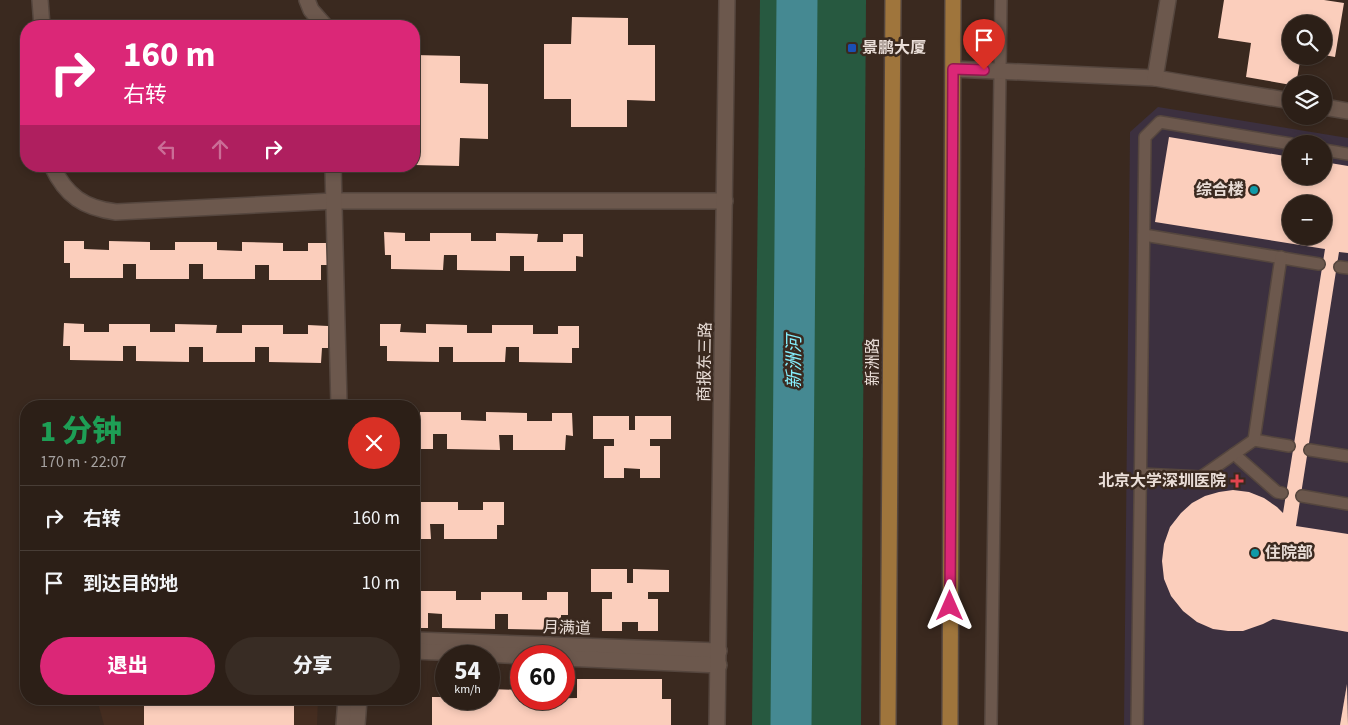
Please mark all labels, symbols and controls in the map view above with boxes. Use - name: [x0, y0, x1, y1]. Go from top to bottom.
- map controls: [1282, 15, 1332, 245]
- button: search: [1282, 15, 1332, 65]
- pin: [963, 19, 1005, 70]
- icon: arrive: [970, 26, 998, 54]
- text: 160 m: [123, 30, 215, 80]
- place label: 景鹏大厦: [862, 37, 926, 59]
- icon: right: [40, 40, 105, 105]
- marker: 景鹏大厦: [846, 42, 858, 54]
- button: layers: [1282, 75, 1332, 125]
- text: 右转: [123, 79, 167, 111]
- icon: left: [153, 135, 181, 163]
- icon: ahead: [206, 135, 234, 163]
- icon: right: [259, 135, 287, 163]
- button: +: [1282, 135, 1332, 185]
- place label: 综合楼: [1196, 179, 1244, 201]
- marker: 综合楼: [1248, 184, 1260, 196]
- button: −: [1282, 195, 1332, 245]
- street label: 商报东三路: [693, 322, 717, 402]
- water label: 新洲河: [782, 332, 807, 389]
- street label: 新洲路: [862, 338, 884, 386]
- text: 1 分钟: [40, 410, 122, 453]
- button: close: [348, 417, 400, 469]
- text: 170 m · 22:07: [40, 451, 127, 473]
- place label: 北京大学深圳医院: [1098, 470, 1226, 492]
- marker: 北京大学深圳医院: [1230, 474, 1244, 488]
- icon: right: [40, 504, 68, 532]
- text: 160 m: [352, 505, 400, 532]
- text: 右转: [83, 506, 121, 533]
- place label: 住院部: [1265, 542, 1313, 564]
- marker: 住院部: [1249, 547, 1261, 559]
- icon: arrive: [40, 569, 68, 597]
- text: 10 m: [362, 570, 400, 597]
- text: 到达目的地: [83, 571, 178, 598]
- position arrow: [923, 579, 975, 631]
- street label: 月满道: [543, 616, 591, 640]
- button: 退出: [40, 637, 215, 695]
- button: 分享: [225, 637, 400, 695]
- speed limit sign: 60: [510, 645, 575, 710]
- text: 54: [454, 653, 481, 689]
- text: km/h: [454, 681, 481, 698]

